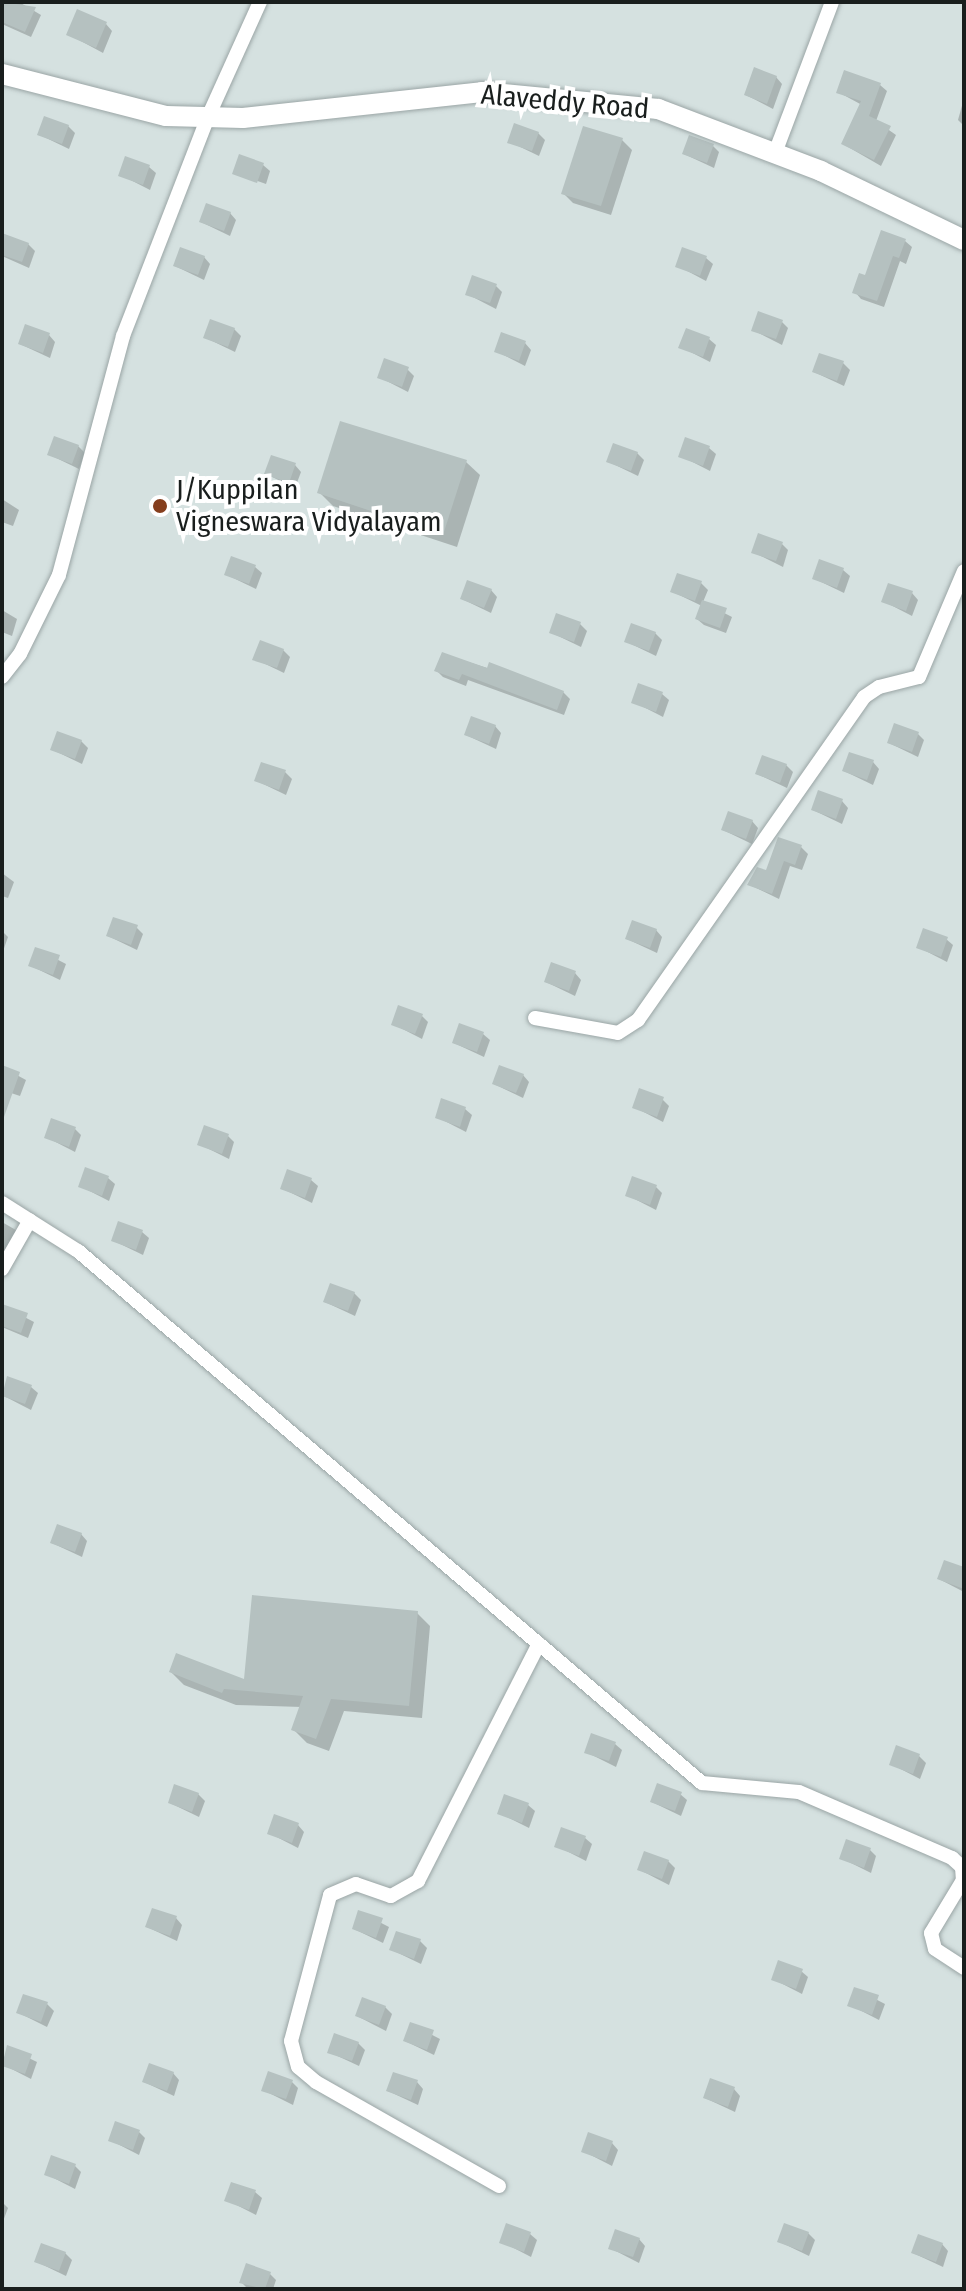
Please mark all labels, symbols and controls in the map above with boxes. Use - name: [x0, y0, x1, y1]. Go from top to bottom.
- street label: Alaveddy Road: [480, 78, 650, 126]
- place label: J/Kuppilan Vigneswara Vidyalayam: [176, 473, 441, 539]
- marker: J/Kuppilan Vigneswara Vidyalayam: [151, 497, 169, 515]

